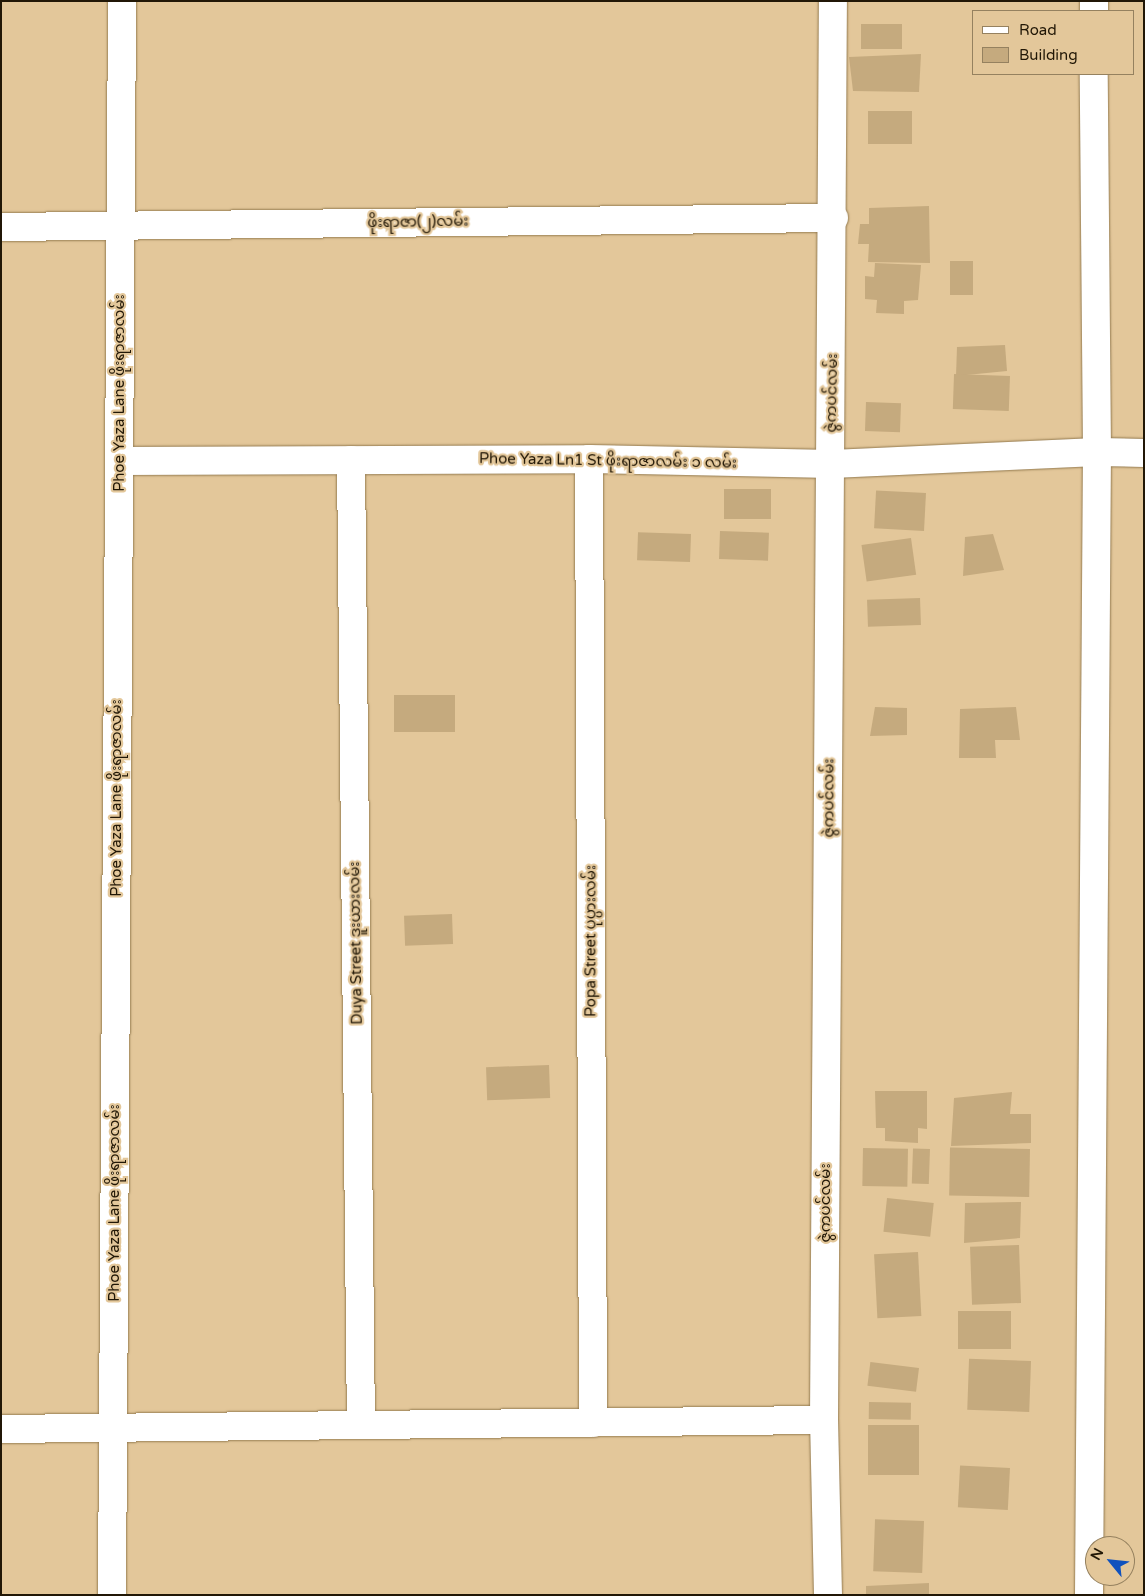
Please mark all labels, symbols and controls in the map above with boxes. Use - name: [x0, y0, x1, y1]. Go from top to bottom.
- legend: [972, 10, 1135, 75]
- text: Road: [1019, 21, 1057, 39]
- text: Building: [1019, 46, 1078, 64]
- street label: ဖိုးရာဇာ(၂)လမ်း: [367, 212, 469, 232]
- street label: Phoe Yaza Lane ဖိုးရာဇာလမ်း: [111, 294, 129, 492]
- street label: ဇွဲကပင်လမ်း: [822, 353, 842, 433]
- street label: Phoe Yaza Ln1 St ဖိုးရာဇာလမ်း ၁ လမ်း: [479, 450, 737, 472]
- street label: Phoe Yaza Lane ဖိုးရာဇာလမ်း: [108, 699, 126, 897]
- street label: ဇွဲကပင်လမ်း: [820, 758, 838, 838]
- street label: Duya Street ဒူးယားလမ်း: [346, 861, 366, 1025]
- street label: Popa Street ပုပ္ပားလမ်း: [582, 865, 600, 1017]
- street label: Phoe Yaza Lane ဖိုးရာဇာလမ်း: [106, 1104, 124, 1302]
- street label: ဇွဲကပင်လမ်း: [817, 1163, 835, 1243]
- north arrow: [1085, 1536, 1135, 1586]
- text: N: [1087, 1545, 1107, 1563]

